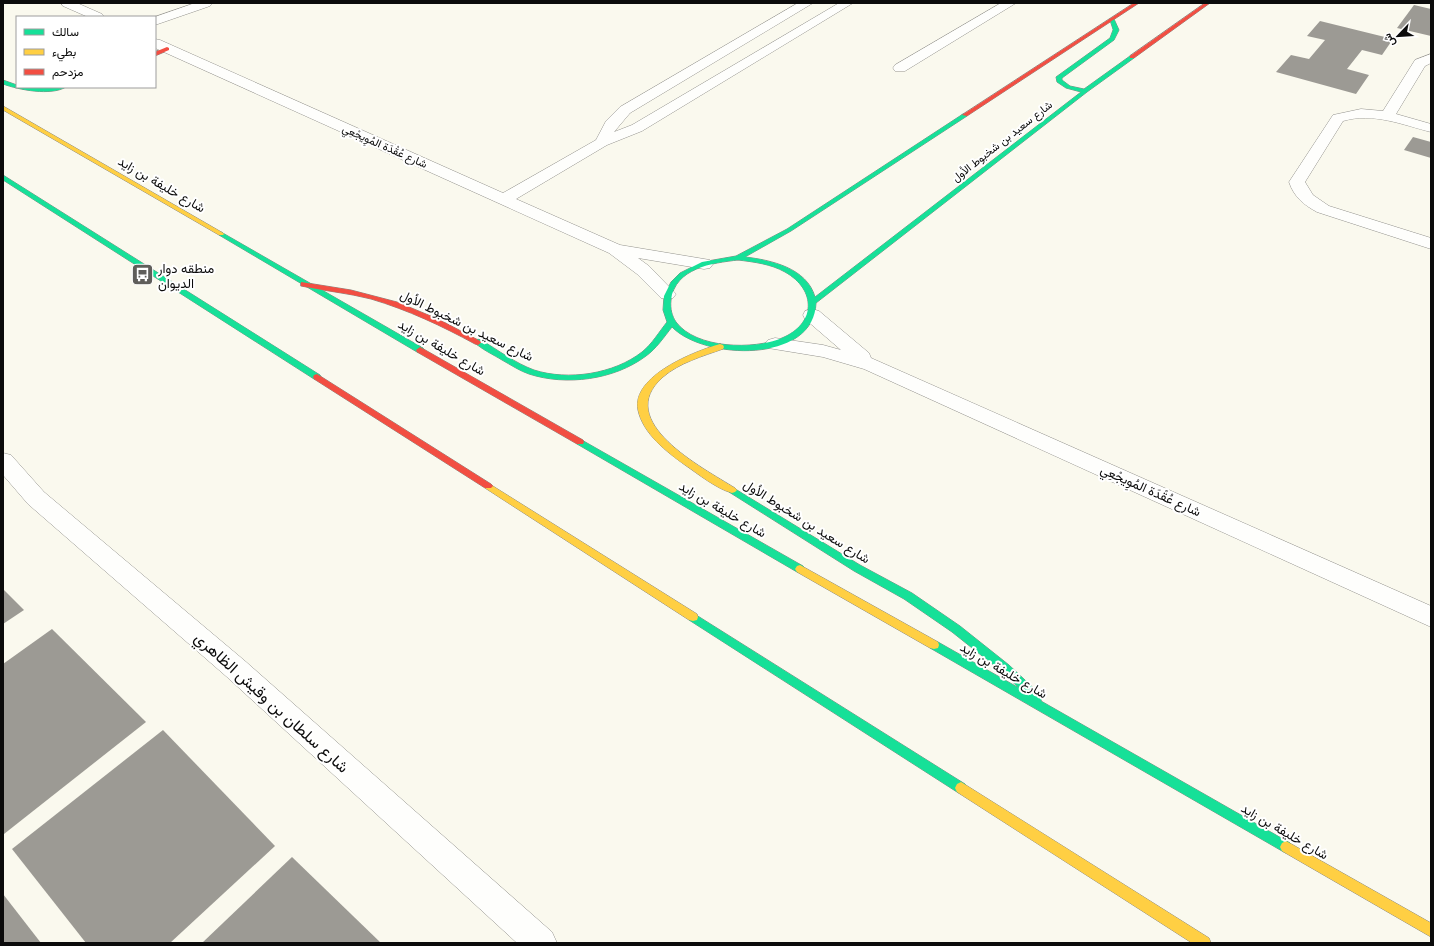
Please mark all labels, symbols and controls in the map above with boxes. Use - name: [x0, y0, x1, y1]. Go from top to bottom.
- legend: [16, 16, 156, 88]
- north arrow: [1378, 16, 1418, 56]
- text: سالك: [52, 24, 79, 42]
- text: ش: [1380, 30, 1401, 49]
- text: بطيء: [52, 44, 76, 62]
- text: مزدحم: [52, 64, 83, 82]
- street label: شارع سعيد بن شخبوط الأول: [949, 97, 1057, 187]
- street label: شارع عُقْدَة المُوِيجْعِي: [339, 121, 430, 174]
- street label: شارع خليفة بن زايد: [114, 153, 208, 219]
- place label: منطقه دوار الديوان: [157, 260, 214, 295]
- bus stop icon: منطقه دوار الديوان: [129, 262, 155, 288]
- street label: شارع سعيد بن شخبوط الأول: [396, 286, 536, 368]
- street label: شارع خليفة بن زايد: [394, 316, 488, 382]
- street label: شارع عُقْدَة المُوِيجْعِي: [1097, 461, 1204, 523]
- street label: شارع سعيد بن شخبوط الأول: [739, 475, 873, 570]
- street label: شارع خليفة بن زايد: [675, 478, 769, 544]
- street label: شارع سلطان بن وقيش الظاهري: [187, 627, 353, 780]
- street label: شارع خليفة بن زايد: [956, 639, 1050, 705]
- street label: شارع خليفة بن زايد: [1237, 800, 1331, 866]

